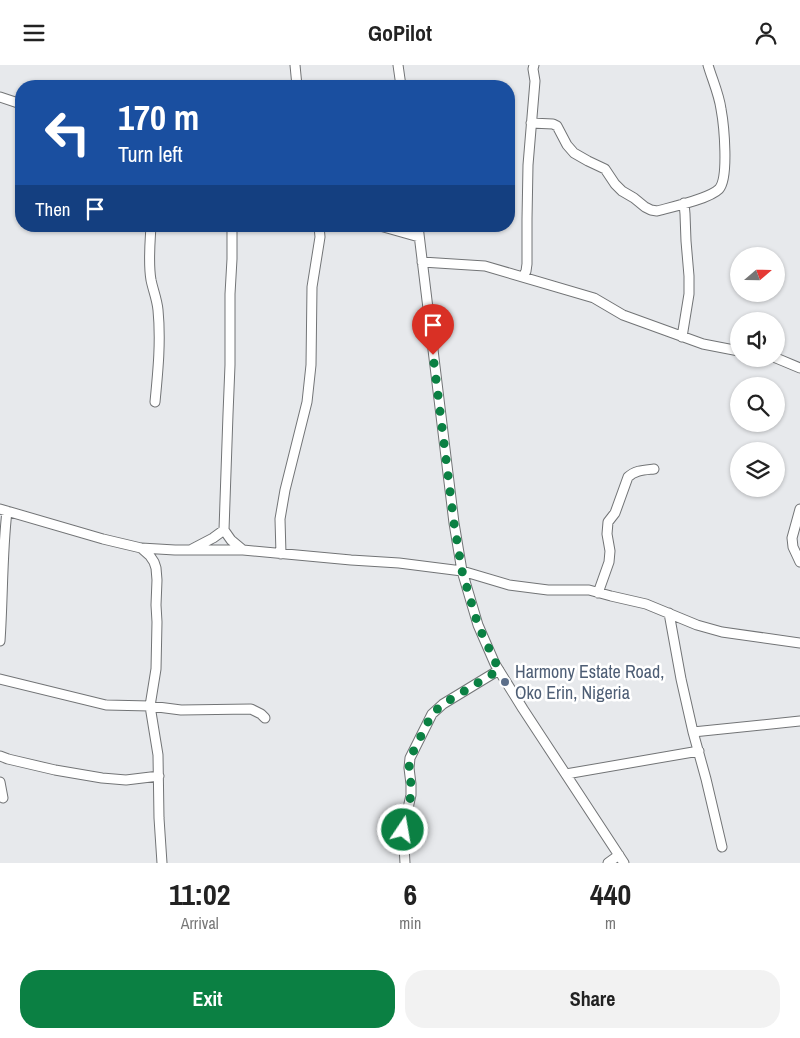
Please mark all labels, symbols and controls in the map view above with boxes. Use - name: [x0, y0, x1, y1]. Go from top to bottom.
- text: GoPilot: [368, 18, 432, 48]
- icon: menu: [20, 19, 48, 47]
- icon: person: [752, 19, 780, 47]
- text: 170 m: [118, 94, 199, 141]
- icon: left: [35, 100, 100, 165]
- text: Turn left: [118, 139, 183, 169]
- icon: arrive: [81, 195, 109, 223]
- text: Then: [35, 196, 71, 222]
- north arrow: [730, 247, 785, 303]
- map controls: [730, 247, 785, 497]
- pin: [412, 304, 454, 355]
- icon: arrive: [419, 311, 447, 339]
- button: sound: [730, 312, 785, 367]
- button: search: [730, 377, 785, 432]
- button: layers: [730, 442, 785, 497]
- place label: Harmony Estate Road, Oko Erin, Nigeria: [515, 659, 664, 705]
- marker: Harmony Estate Road, Oko Erin, Nigeria: [499, 676, 511, 688]
- position arrow: [376, 803, 428, 855]
- text: 11:02: [169, 874, 230, 914]
- text: 6: [403, 874, 417, 914]
- text: 440: [590, 874, 631, 914]
- text: Arrival: [181, 912, 219, 934]
- text: min: [399, 912, 421, 934]
- text: m: [605, 912, 616, 934]
- button: Exit: [20, 970, 395, 1028]
- button: Share: [405, 970, 780, 1028]

